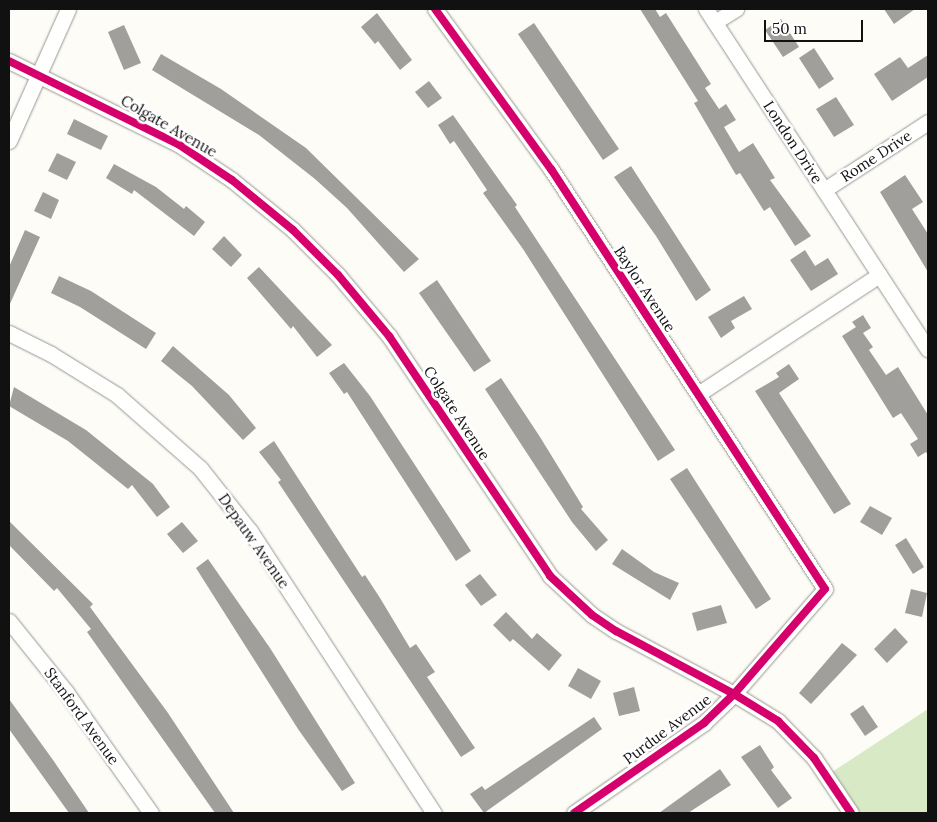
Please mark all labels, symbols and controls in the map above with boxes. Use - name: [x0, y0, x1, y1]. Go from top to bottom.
- scale bar: [767, 10, 866, 42]
- text: 50 m: [772, 19, 807, 38]
- street label: Colgate Avenue: [118, 91, 220, 161]
- street label: London Drive: [760, 97, 826, 187]
- street label: Rome Drive: [837, 126, 915, 186]
- street label: Baylor Avenue: [611, 243, 679, 335]
- street label: Colgate Avenue: [420, 363, 494, 463]
- street label: Depauw Avenue: [215, 490, 293, 592]
- street label: Stanford Avenue: [41, 664, 123, 768]
- street label: Purdue Avenue: [620, 690, 714, 768]

